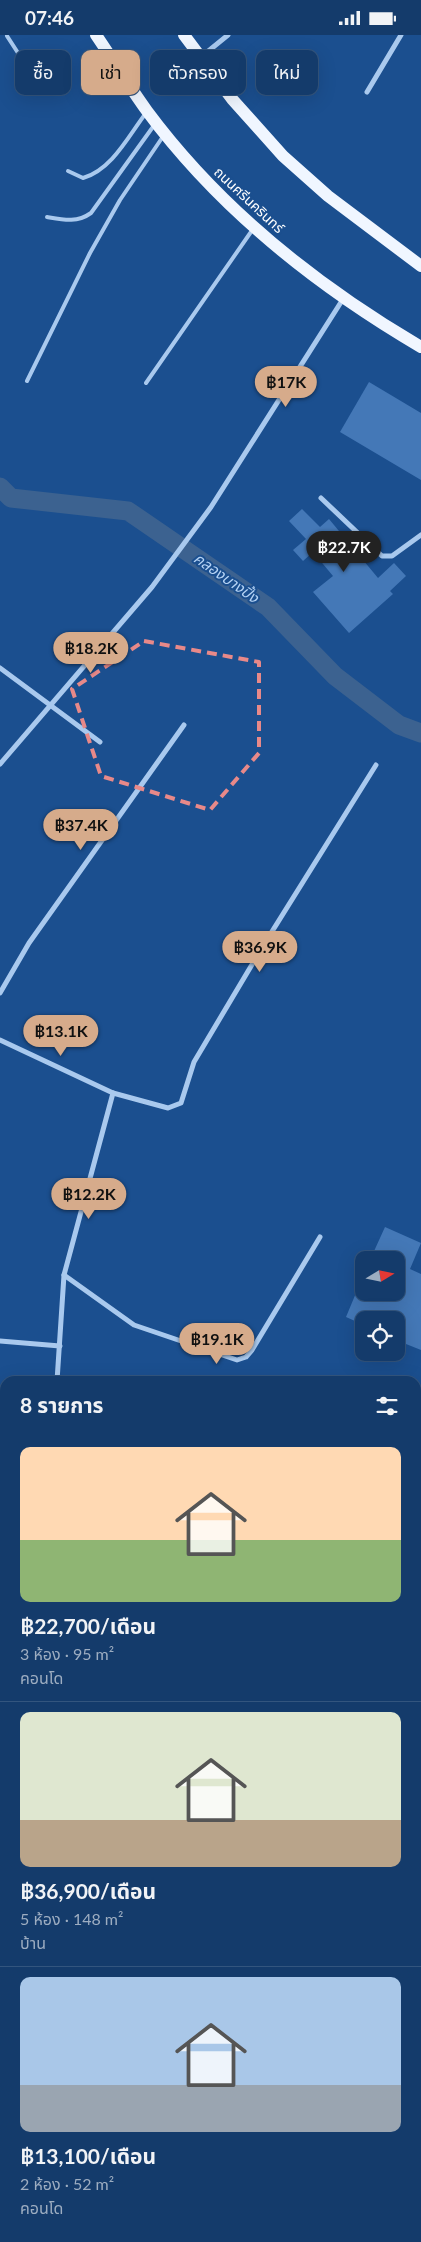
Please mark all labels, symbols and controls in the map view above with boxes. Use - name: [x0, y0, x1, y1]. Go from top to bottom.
- text: 07:46: [25, 6, 74, 29]
- chip: ซื้อ: [15, 50, 71, 95]
- chip: เช่า: [81, 50, 140, 95]
- chip: ตัวกรอง: [150, 50, 246, 95]
- chip: ใหม่: [256, 50, 318, 95]
- street label: ถนนศรีนครินทร์: [211, 163, 288, 237]
- pin: ฿17K: [256, 365, 316, 408]
- text: ฿17K: [266, 372, 306, 391]
- pin: ฿22.7K: [303, 531, 385, 573]
- text: ฿22.7K: [317, 537, 371, 556]
- water label: คลองบางปิ้ง: [191, 548, 263, 607]
- pin: ฿18.2K: [50, 631, 132, 674]
- text: ฿18.2K: [64, 638, 118, 657]
- pin: ฿37.4K: [40, 809, 122, 851]
- text: ฿37.4K: [54, 815, 108, 834]
- pin: ฿36.9K: [219, 931, 301, 973]
- text: ฿36.9K: [233, 937, 287, 956]
- pin: ฿13.1K: [20, 1015, 102, 1057]
- text: ฿13.1K: [34, 1021, 88, 1040]
- pin: ฿12.2K: [48, 1177, 130, 1220]
- text: ฿12.2K: [62, 1184, 116, 1203]
- north arrow: [355, 1251, 405, 1301]
- map controls: [355, 1251, 405, 1361]
- button: locate: [355, 1311, 405, 1361]
- pin: ฿19.1K: [176, 1323, 258, 1365]
- text: ฿19.1K: [190, 1329, 244, 1348]
- text: 8 รายการ: [20, 1392, 103, 1417]
- icon: filters: [373, 1392, 401, 1420]
- icon: home: [166, 1479, 256, 1569]
- text: ฿22,700/เดือน: [20, 1613, 156, 1638]
- text: 3 ห้อง · 95 m²: [20, 1644, 114, 1663]
- text: คอนโด: [20, 1668, 63, 1687]
- icon: home: [166, 1745, 256, 1835]
- text: ฿36,900/เดือน: [20, 1878, 156, 1903]
- text: 5 ห้อง · 148 m²: [20, 1909, 123, 1928]
- text: บ้าน: [20, 1933, 46, 1952]
- icon: home: [166, 2010, 256, 2100]
- text: ฿13,100/เดือน: [20, 2143, 156, 2168]
- text: 2 ห้อง · 52 m²: [20, 2174, 114, 2193]
- text: คอนโด: [20, 2198, 63, 2217]

